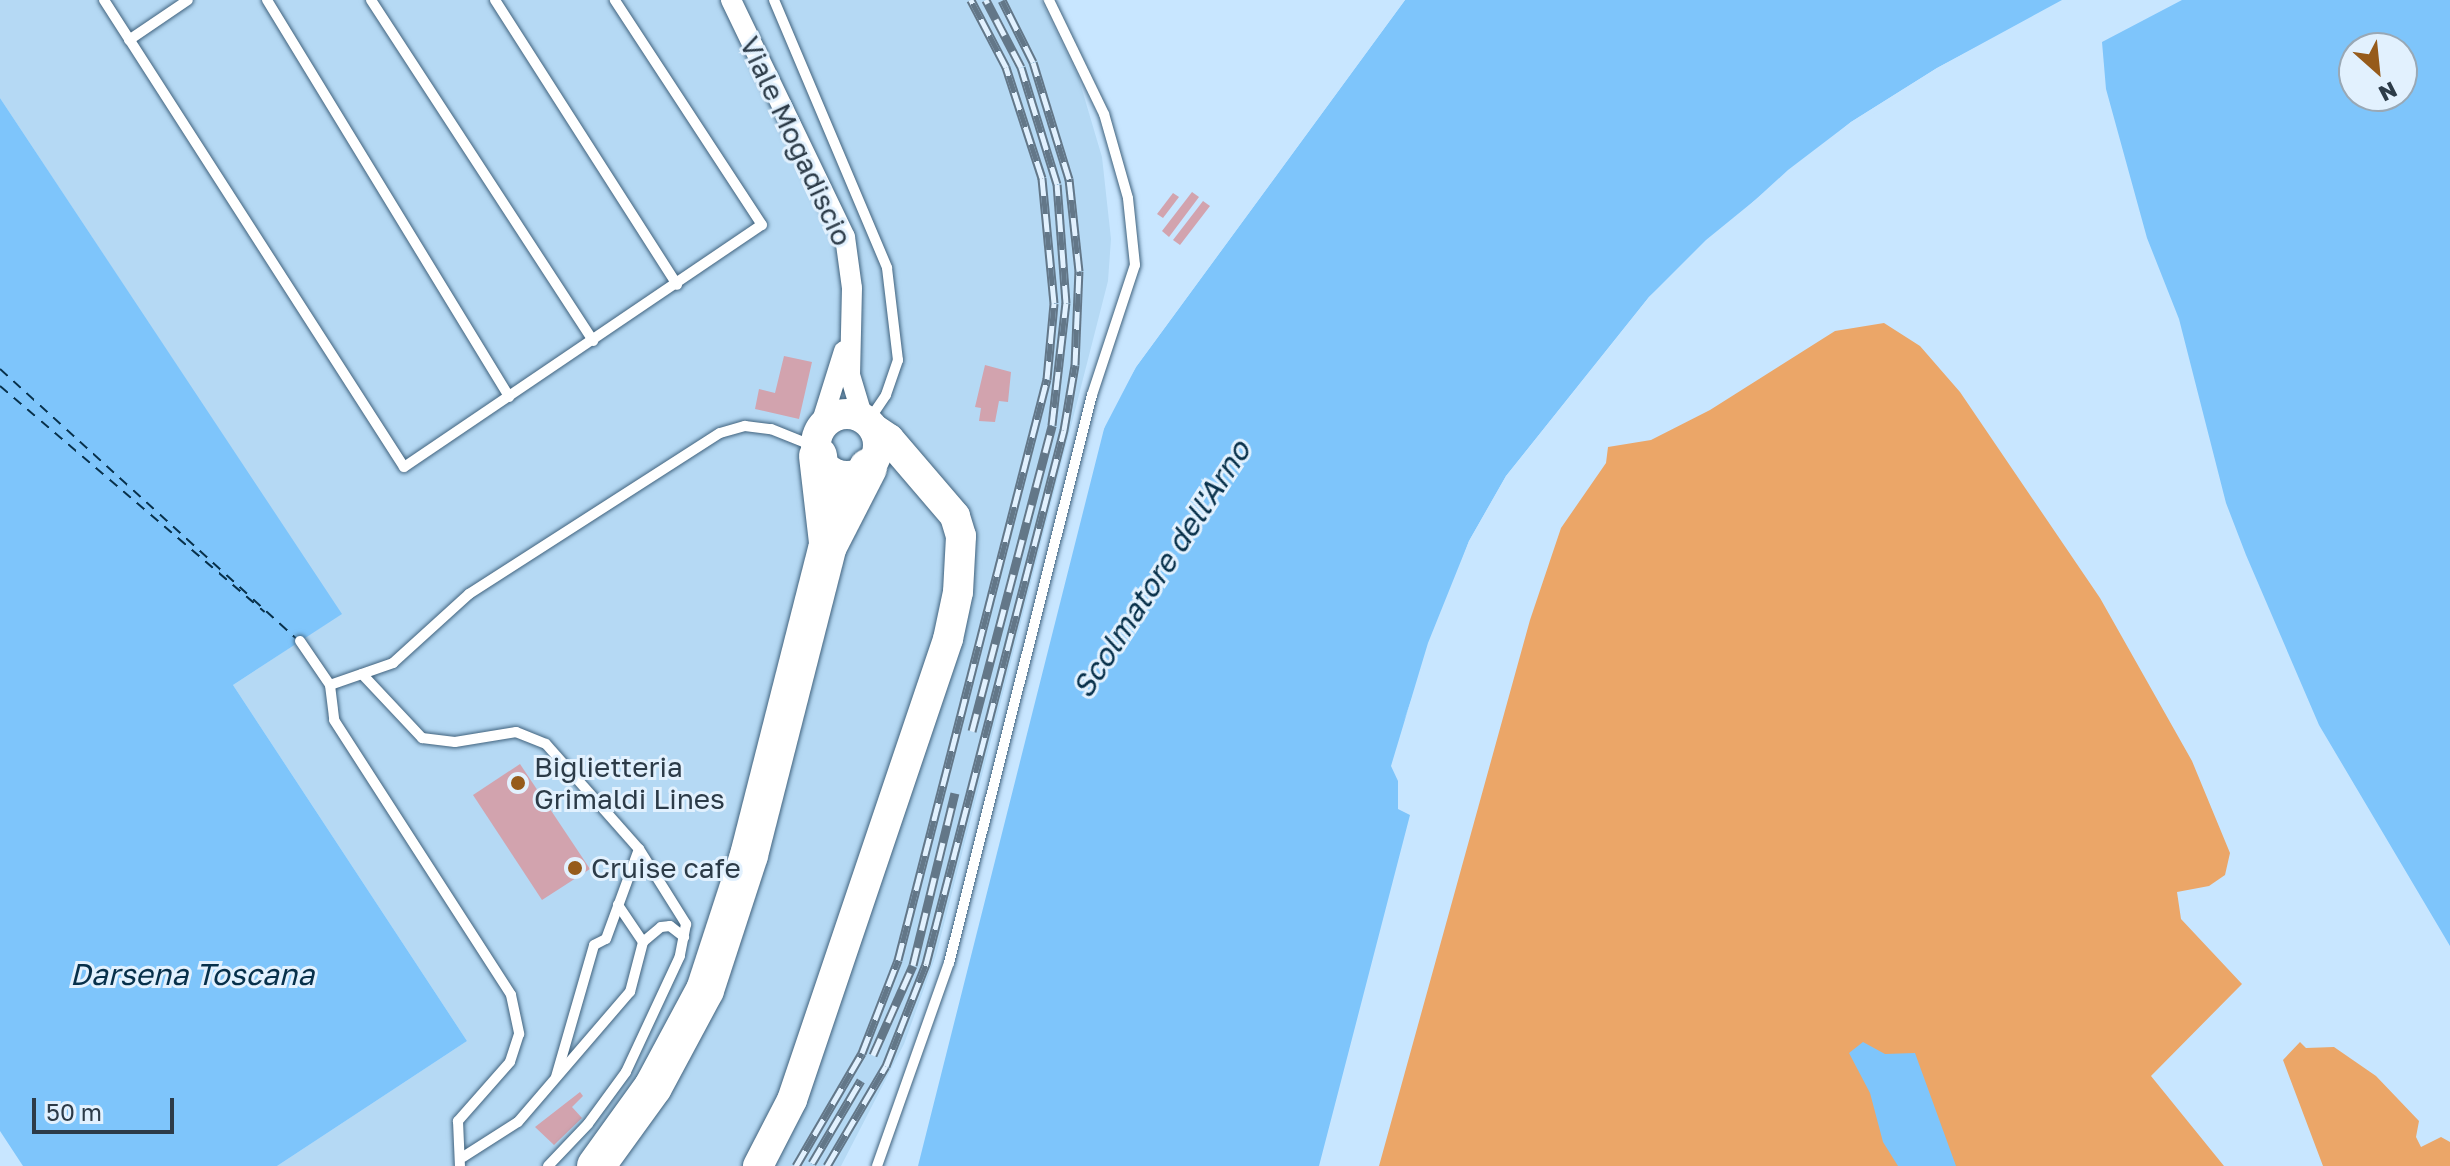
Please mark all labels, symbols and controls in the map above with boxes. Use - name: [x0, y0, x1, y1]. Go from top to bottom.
- street label: Viale Mogadiscio: [733, 31, 859, 251]
- north arrow: [2338, 32, 2418, 112]
- text: N: [2375, 76, 2402, 108]
- water label: Scolmatore dell'Arno: [1064, 434, 1258, 704]
- place label: Biglietteria Grimaldi Lines: [534, 750, 725, 816]
- marker: Biglietteria Grimaldi Lines: [509, 774, 527, 792]
- place label: Cruise cafe: [591, 851, 741, 885]
- marker: Cruise cafe: [566, 859, 584, 877]
- water label: Darsena Toscana: [70, 956, 314, 992]
- scale bar: [36, 1082, 178, 1132]
- text: 50 m: [46, 1097, 102, 1126]

